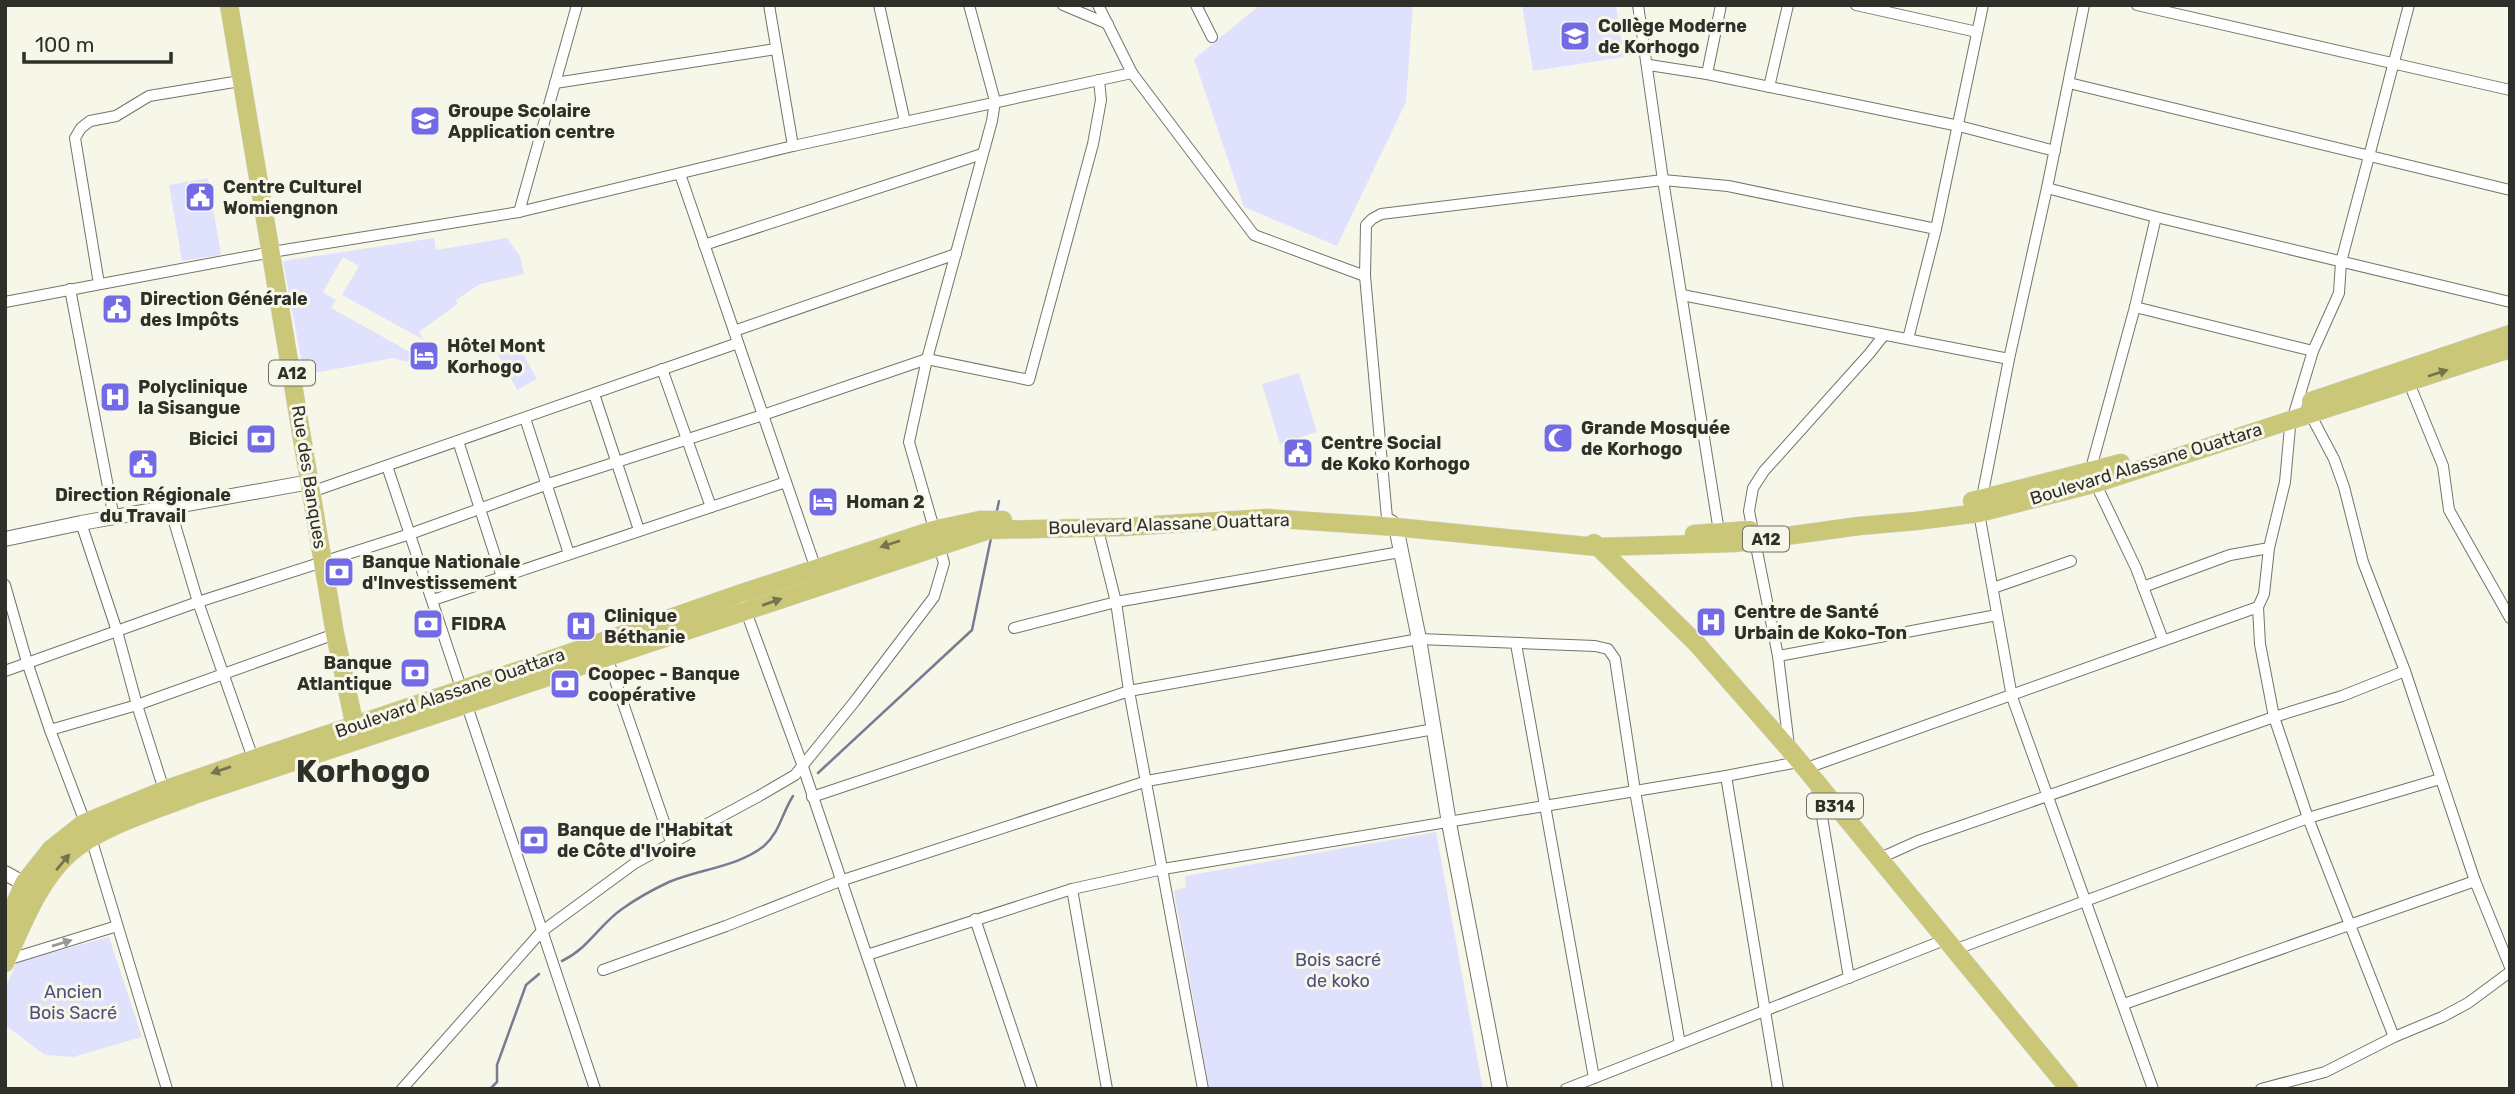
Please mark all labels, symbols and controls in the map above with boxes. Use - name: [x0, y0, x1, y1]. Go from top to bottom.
- place label: Collège Moderne de Korhogo: [1598, 15, 1747, 58]
- school or university icon: Collège Moderne de Korhogo: [1558, 19, 1592, 53]
- scale bar: [24, 21, 172, 65]
- text: 100 m: [35, 32, 94, 57]
- place label: Groupe Scolaire Application centre: [448, 100, 615, 143]
- school or university icon: Groupe Scolaire Application centre: [408, 104, 442, 138]
- place label: Centre Culturel Womiengnon: [223, 176, 362, 219]
- public building icon: Centre Culturel Womiengnon: [183, 180, 217, 214]
- place label: Direction Générale des Impôts: [140, 288, 308, 331]
- public building icon: Direction Générale des Impôts: [100, 292, 134, 326]
- place label: Hôtel Mont Korhogo: [447, 335, 545, 378]
- hotel icon: Hôtel Mont Korhogo: [407, 339, 441, 373]
- road number: A12: [269, 360, 315, 386]
- one-way arrow: [2428, 367, 2449, 377]
- place label: Polyclinique la Sisangue: [138, 376, 248, 419]
- hospital icon: Polyclinique la Sisangue: [98, 380, 132, 414]
- street label: Rue des Banques: [287, 404, 331, 550]
- place label: Grande Mosquée de Korhogo: [1581, 417, 1730, 460]
- street label: Boulevard Alassane Ouattara: [2027, 418, 2265, 510]
- mosque icon: Grande Mosquée de Korhogo: [1541, 421, 1575, 455]
- bank icon: Bicici: [244, 422, 278, 456]
- place label: Bicici: [189, 428, 238, 450]
- place label: Centre Social de Koko Korhogo: [1321, 432, 1470, 475]
- public building icon: Centre Social de Koko Korhogo: [1281, 436, 1315, 470]
- public building icon: Direction Régionale du Travail: [126, 447, 160, 481]
- place label: Direction Régionale du Travail: [55, 484, 231, 527]
- hotel icon: Homan 2: [806, 485, 840, 519]
- place label: Homan 2: [846, 491, 925, 513]
- street label: Boulevard Alassane Ouattara: [1048, 509, 1290, 539]
- road number: A12: [1743, 526, 1789, 552]
- one-way arrow: [879, 539, 900, 550]
- place label: Banque Nationale d'Investissement: [362, 551, 521, 594]
- bank icon: Banque Nationale d'Investissement: [322, 555, 356, 589]
- one-way arrow: [761, 596, 782, 607]
- place label: Centre de Santé Urbain de Koko-Ton: [1734, 601, 1907, 644]
- place label: Clinique Béthanie: [604, 605, 686, 648]
- hospital icon: Centre de Santé Urbain de Koko-Ton: [1694, 605, 1728, 639]
- bank icon: FIDRA: [411, 607, 445, 641]
- hospital icon: Clinique Béthanie: [564, 609, 598, 643]
- place label: FIDRA: [451, 613, 506, 635]
- street label: Boulevard Alassane Ouattara: [332, 643, 568, 743]
- place label: Banque Atlantique: [297, 652, 392, 695]
- bank icon: Banque Atlantique: [398, 656, 432, 690]
- place label: Coopec - Banque coopérative: [588, 663, 740, 706]
- bank icon: Coopec - Banque coopérative: [548, 667, 582, 701]
- district label: Korhogo: [296, 752, 430, 790]
- one-way arrow: [210, 765, 231, 776]
- road number: B314: [1807, 793, 1863, 818]
- place label: Banque de l'Habitat de Côte d'Ivoire: [557, 819, 733, 862]
- bank icon: Banque de l'Habitat de Côte d'Ivoire: [517, 823, 551, 857]
- one-way arrow: [55, 853, 70, 871]
- one-way arrow: [51, 938, 72, 948]
- park label: Bois sacré de koko: [1295, 949, 1381, 992]
- park label: Ancien Bois Sacré: [29, 981, 117, 1024]

